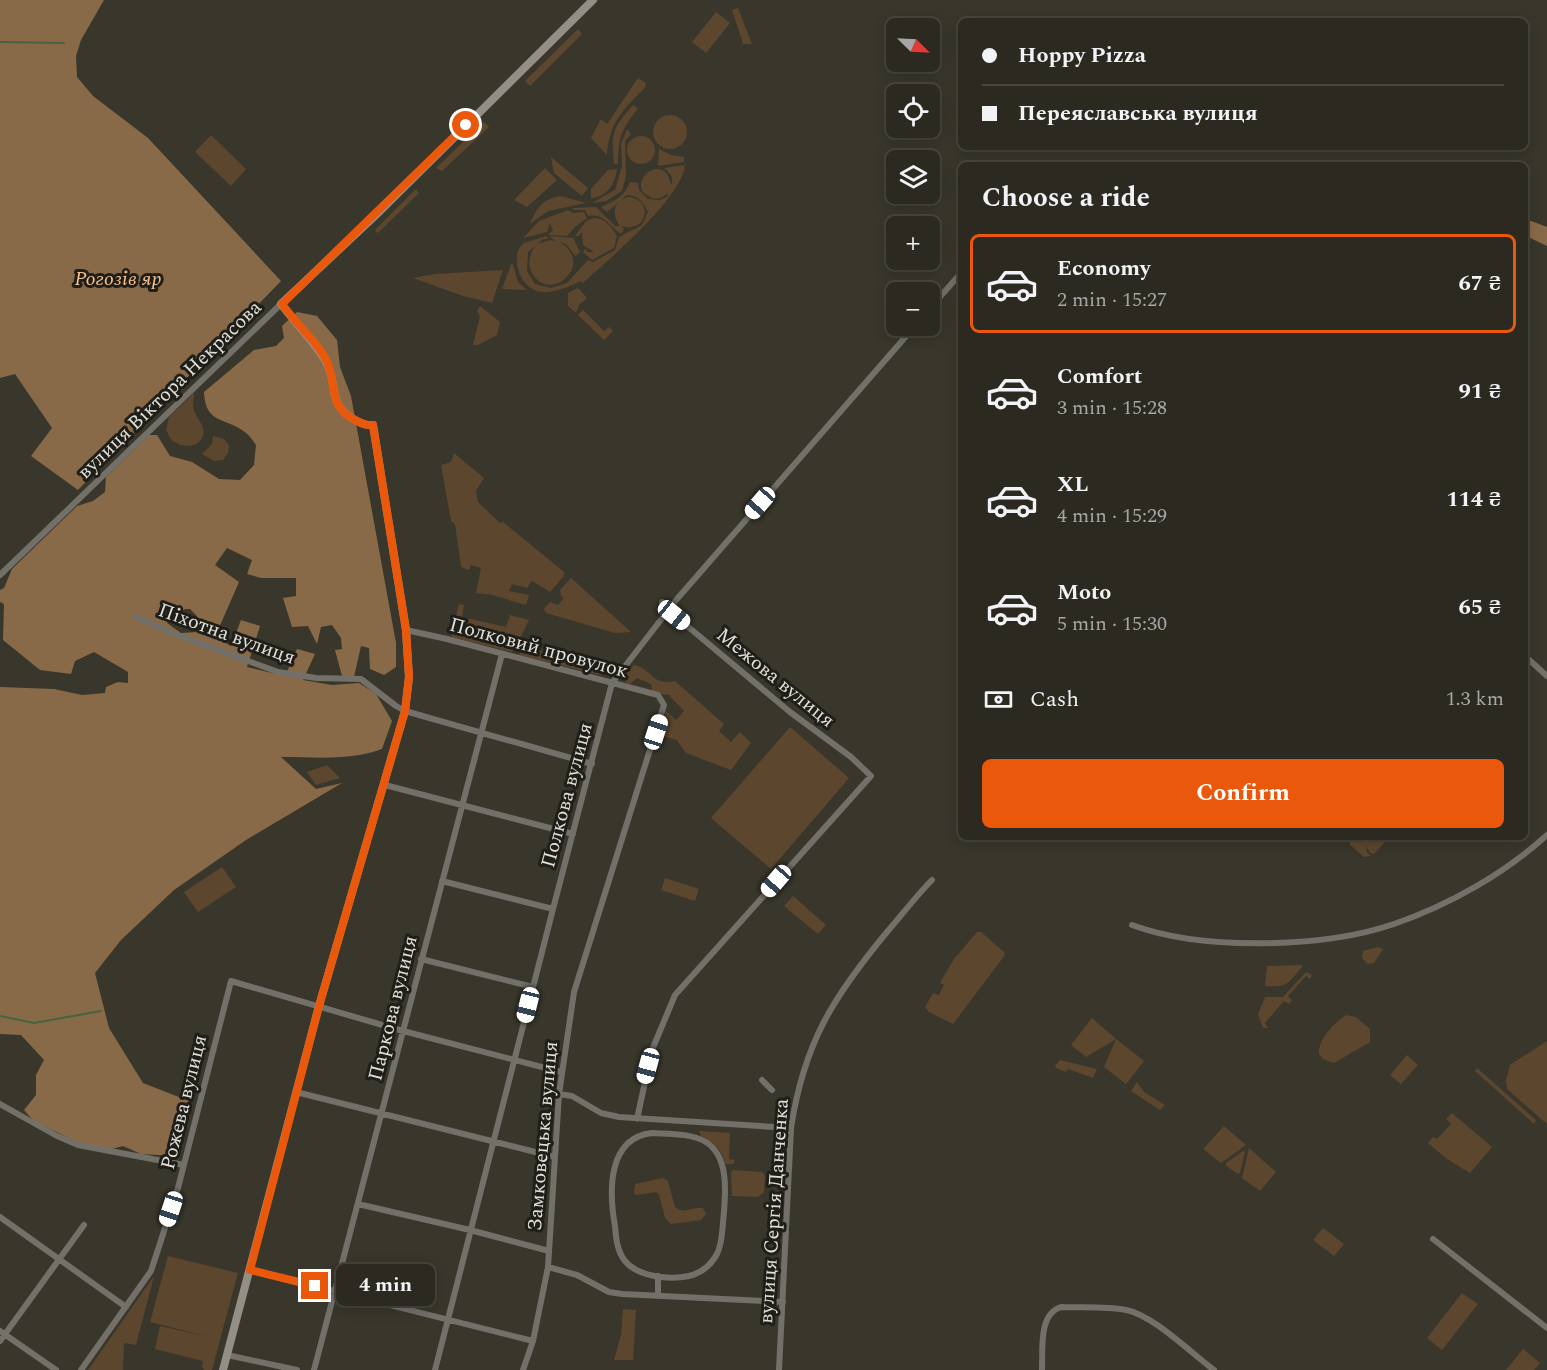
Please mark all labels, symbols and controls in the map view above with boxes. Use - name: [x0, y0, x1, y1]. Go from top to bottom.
- north arrow: [886, 18, 940, 72]
- map controls: [886, 18, 940, 336]
- text: Hoppy Pizza: [1018, 39, 1146, 72]
- button: locate: [886, 84, 940, 138]
- text: Переяславська вулиця: [1018, 97, 1258, 130]
- route start: [452, 111, 479, 138]
- button: layers: [886, 150, 940, 204]
- text: Choose a ride: [982, 177, 1150, 219]
- button: +: [886, 216, 940, 270]
- text: Economy: [1057, 252, 1150, 285]
- icon: car: [985, 257, 1039, 311]
- park label: Рогозів яр: [74, 264, 162, 294]
- text: 67 ₴: [1458, 267, 1501, 300]
- button: −: [886, 282, 940, 336]
- text: 2 min · 15:27: [1057, 285, 1167, 315]
- street label: вулиця Віктора Некрасова: [71, 293, 269, 486]
- text: Comfort: [1057, 360, 1142, 393]
- icon: car: [985, 365, 1039, 419]
- text: 91 ₴: [1458, 375, 1501, 408]
- text: 3 min · 15:28: [1057, 393, 1167, 423]
- text: XL: [1057, 468, 1088, 501]
- icon: car: [985, 473, 1039, 527]
- text: 114 ₴: [1446, 483, 1501, 516]
- car: [741, 484, 779, 522]
- text: 4 min · 15:29: [1057, 501, 1167, 531]
- text: Moto: [1057, 576, 1111, 609]
- icon: car: [985, 581, 1039, 635]
- text: 65 ₴: [1458, 591, 1501, 624]
- street label: Піхотна вулиця: [154, 595, 299, 673]
- car: [654, 597, 694, 633]
- text: 5 min · 15:30: [1057, 609, 1167, 639]
- street label: Полковий провулок: [446, 610, 632, 686]
- street label: Межова вулиця: [710, 620, 841, 735]
- icon: cash: [982, 683, 1015, 716]
- text: Cash: [1030, 683, 1079, 716]
- text: 1.3 km: [1446, 684, 1504, 714]
- car: [642, 712, 670, 752]
- street label: Полкова вулиця: [533, 719, 601, 871]
- button: Confirm: [982, 759, 1504, 828]
- car: [757, 862, 795, 900]
- street label: Паркова вулиця: [360, 932, 426, 1084]
- car: [515, 985, 541, 1025]
- street label: Рожева вулиця: [153, 1032, 215, 1173]
- street label: Замковецька вулиця: [520, 1040, 566, 1232]
- car: [635, 1046, 661, 1086]
- street label: вулиця Сергія Данченка: [751, 1097, 797, 1325]
- car: [157, 1189, 185, 1229]
- callout: 4 min: [336, 1265, 435, 1307]
- text: 4 min: [359, 1270, 412, 1300]
- route end: [301, 1272, 328, 1299]

